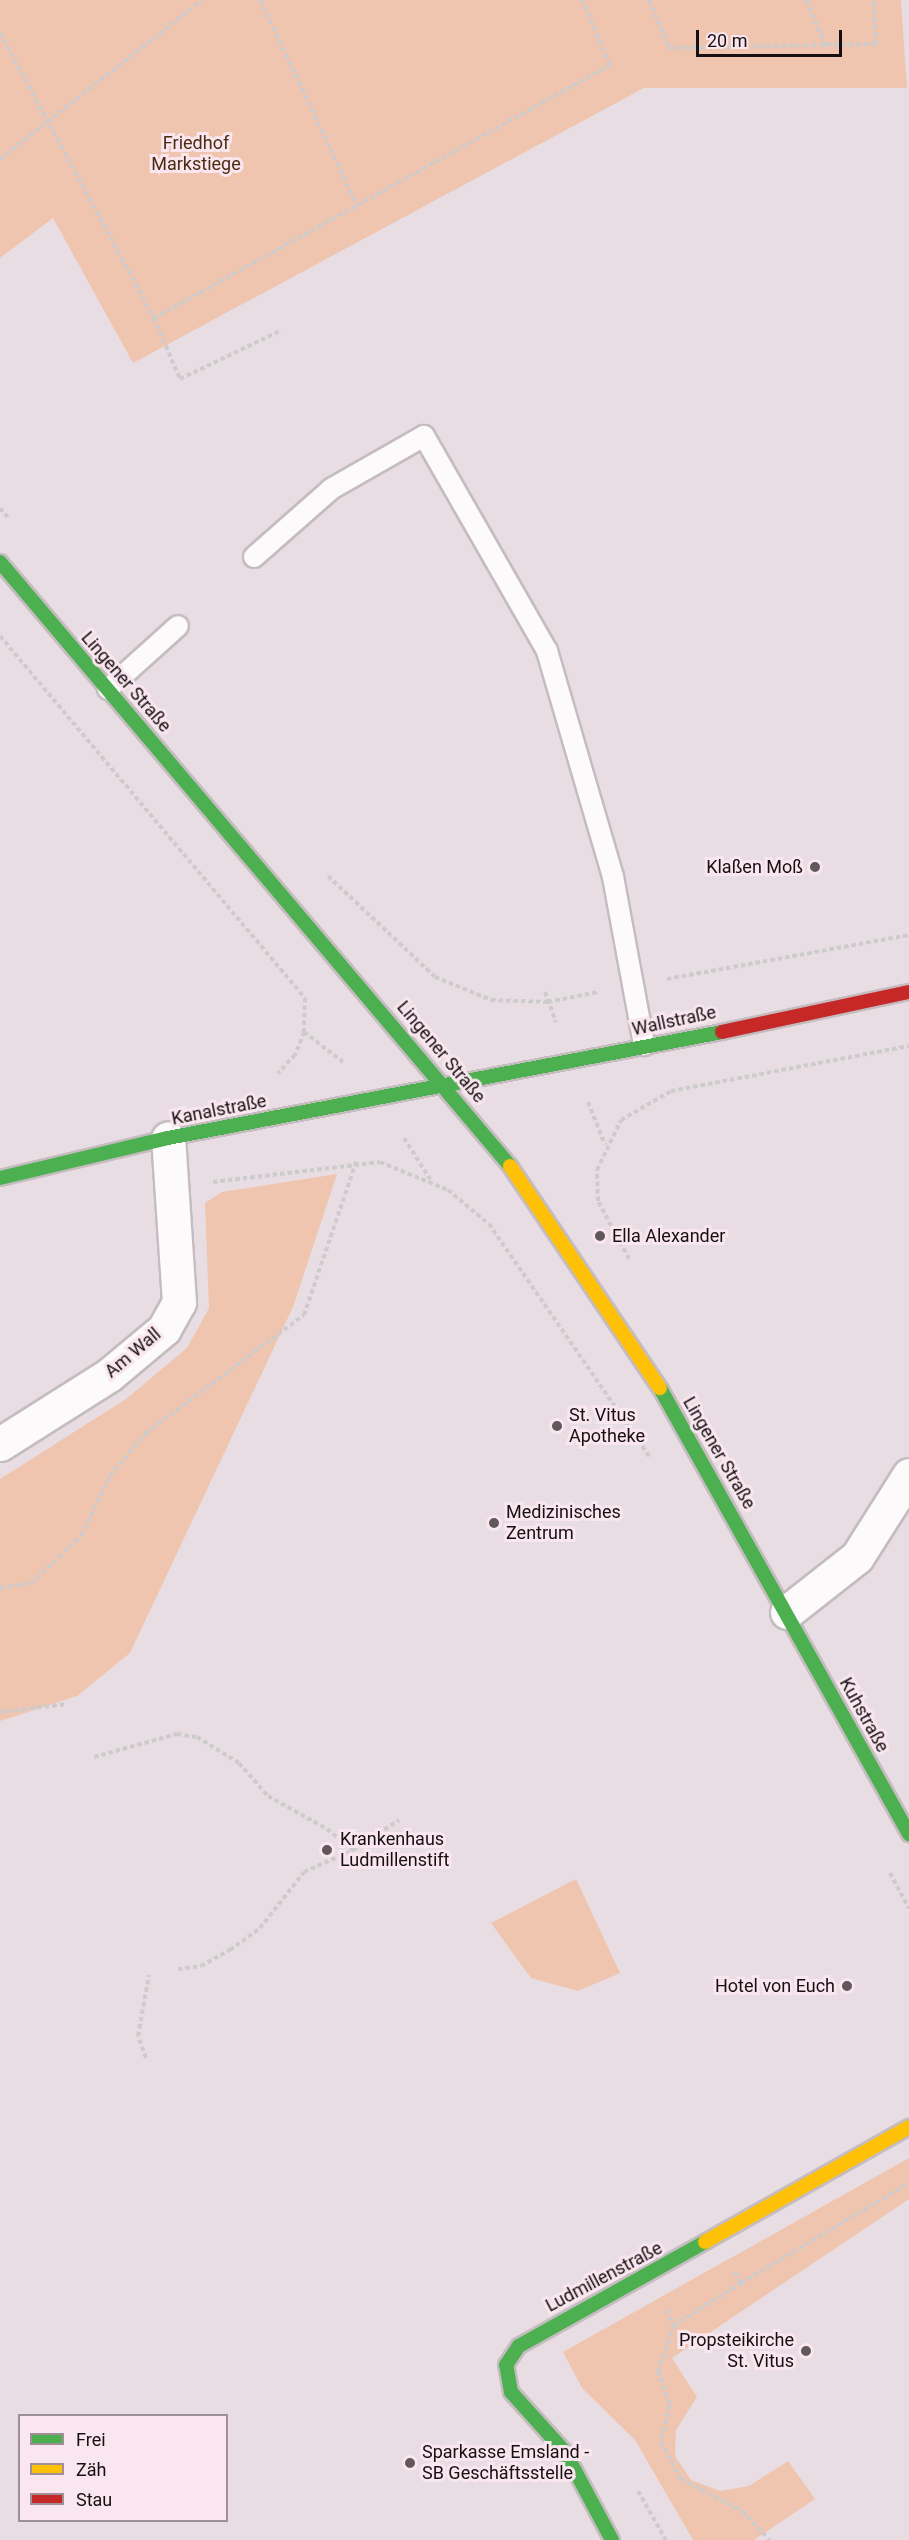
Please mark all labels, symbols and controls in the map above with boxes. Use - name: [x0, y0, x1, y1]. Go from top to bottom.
- scale bar: [699, 18, 844, 56]
- text: 20 m: [707, 30, 747, 51]
- park label: Friedhof Markstiege: [151, 133, 241, 176]
- street label: Lingener Straße: [76, 627, 176, 737]
- place label: Klaßen Moß: [706, 856, 803, 878]
- marker: Klaßen Moß: [808, 860, 822, 874]
- street label: Lingener Straße: [392, 997, 490, 1107]
- street label: Wallstraße: [630, 1002, 718, 1040]
- street label: Kanalstraße: [170, 1090, 268, 1130]
- place label: Ella Alexander: [612, 1225, 725, 1247]
- marker: Ella Alexander: [593, 1229, 607, 1243]
- street label: Am Wall: [101, 1323, 165, 1383]
- street label: Lingener Straße: [678, 1393, 760, 1513]
- place label: St. Vitus Apotheke: [569, 1405, 645, 1448]
- marker: St. Vitus Apotheke: [550, 1419, 564, 1433]
- place label: Medizinisches Zentrum: [506, 1502, 621, 1544]
- marker: Medizinisches Zentrum: [487, 1516, 501, 1530]
- street label: Kuhstraße: [835, 1674, 893, 1756]
- place label: Krankenhaus Ludmillenstift: [340, 1829, 449, 1872]
- marker: Krankenhaus Ludmillenstift: [318, 1841, 336, 1859]
- place label: Hotel von Euch: [715, 1975, 835, 1997]
- marker: Hotel von Euch: [840, 1979, 854, 1993]
- street label: Ludmillenstraße: [542, 2237, 666, 2317]
- place label: Propsteikirche St. Vitus: [679, 2330, 794, 2372]
- marker: Propsteikirche St. Vitus: [799, 2344, 813, 2358]
- legend: [18, 2414, 228, 2522]
- text: Frei: [76, 2429, 106, 2450]
- place label: Sparkasse Emsland - SB Geschäftsstelle: [422, 2442, 589, 2484]
- marker: Sparkasse Emsland - SB Geschäftsstelle: [403, 2456, 417, 2470]
- text: Zäh: [76, 2459, 107, 2480]
- text: Stau: [76, 2489, 112, 2510]

